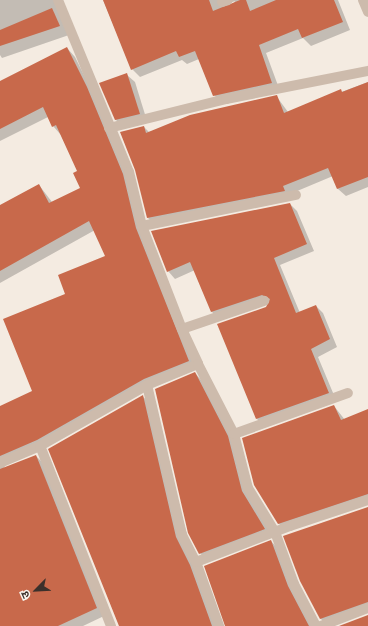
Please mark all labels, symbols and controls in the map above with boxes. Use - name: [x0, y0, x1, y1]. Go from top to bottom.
- north arrow: [16, 570, 56, 610]
- text: उ: [17, 589, 33, 601]

